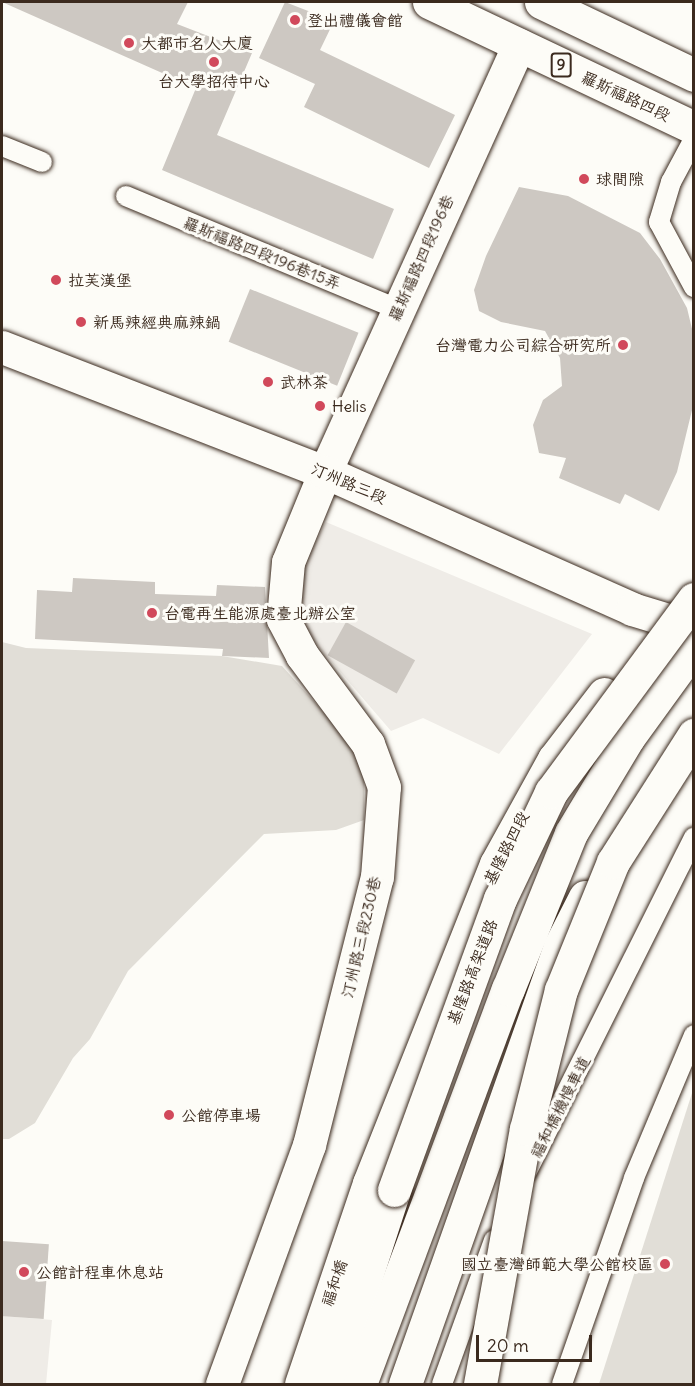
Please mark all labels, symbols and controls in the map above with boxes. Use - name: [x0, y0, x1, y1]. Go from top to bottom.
- place label: 登出禮儀會館: [307, 10, 403, 30]
- marker: 登出禮儀會館: [288, 13, 302, 27]
- place label: 大都市名人大廈: [141, 33, 253, 53]
- marker: 大都市名人大廈: [122, 36, 136, 50]
- road number: 9: [550, 53, 572, 77]
- marker: 台大學招待中心: [207, 55, 221, 69]
- street label: 羅斯福路四段: [578, 67, 674, 125]
- place label: 台大學招待中心: [158, 71, 270, 91]
- place label: 球間隙: [596, 169, 644, 189]
- marker: 球間隙: [577, 172, 591, 186]
- street label: 羅斯福路四段196巷: [384, 192, 458, 324]
- street label: 羅斯福路四段196巷15弄: [180, 213, 344, 293]
- place label: 拉芙漢堡: [68, 270, 132, 290]
- marker: 拉芙漢堡: [49, 273, 63, 287]
- place label: 新馬辣經典麻辣鍋: [93, 312, 221, 332]
- marker: 新馬辣經典麻辣鍋: [74, 315, 88, 329]
- place label: 台灣電力公司綜合研究所: [435, 335, 611, 355]
- marker: 台灣電力公司綜合研究所: [616, 338, 630, 352]
- place label: 武林茶: [280, 372, 328, 392]
- marker: 武林茶: [261, 375, 275, 389]
- place label: Helis: [332, 396, 366, 416]
- marker: Helis: [313, 399, 327, 413]
- street label: 汀州路三段: [308, 459, 390, 507]
- place label: 台電再生能源處臺北辦公室: [164, 603, 356, 623]
- marker: 台電再生能源處臺北辦公室: [145, 606, 159, 620]
- street label: 基隆路四段: [479, 808, 533, 888]
- street label: 汀州路三段230巷: [338, 874, 384, 1000]
- street label: 基隆路高架道路: [443, 916, 501, 1028]
- street label: 福和橋機慢車道: [526, 1053, 594, 1161]
- place label: 公館停車場: [181, 1105, 261, 1125]
- marker: 公館停車場: [162, 1108, 176, 1122]
- place label: 國立臺灣師範大學公館校區: [461, 1254, 653, 1274]
- street label: 福和橋: [317, 1257, 351, 1309]
- marker: 國立臺灣師範大學公館校區: [658, 1257, 672, 1271]
- place label: 公館計程車休息站: [36, 1262, 164, 1282]
- marker: 公館計程車休息站: [17, 1265, 31, 1279]
- scale bar: [479, 1323, 594, 1361]
- text: 20 m: [487, 1334, 529, 1357]

